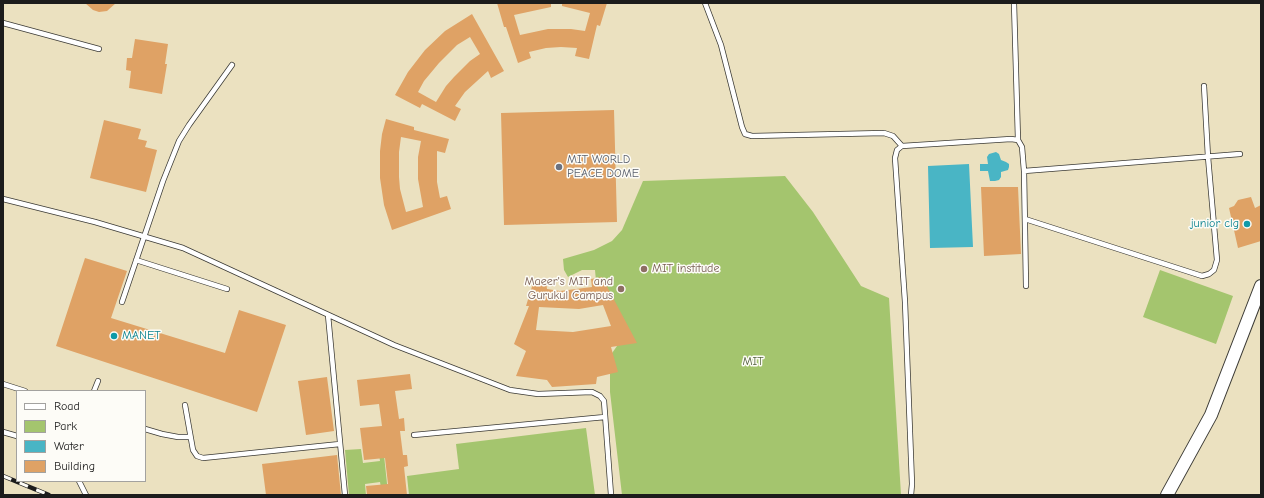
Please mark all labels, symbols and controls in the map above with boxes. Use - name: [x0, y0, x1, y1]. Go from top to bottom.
- place label: MIT WORLD PEACE DOME: [567, 153, 639, 181]
- marker: MIT WORLD PEACE DOME: [554, 162, 564, 172]
- place label: junior clg: [1191, 217, 1239, 231]
- marker: junior clg: [1242, 219, 1252, 229]
- place label: MIT institude: [652, 262, 719, 276]
- marker: MIT institude: [639, 264, 649, 274]
- place label: Maeer's MIT and Gurukul Campus: [524, 275, 613, 303]
- marker: Maeer's MIT and Gurukul Campus: [616, 284, 626, 294]
- place label: MANET: [122, 329, 160, 343]
- marker: MANET: [109, 331, 119, 341]
- park label: MIT: [742, 355, 764, 369]
- legend: [16, 390, 146, 482]
- text: Road: [54, 399, 80, 413]
- text: Park: [54, 419, 77, 433]
- text: Water: [54, 439, 84, 453]
- text: Building: [54, 459, 95, 473]

